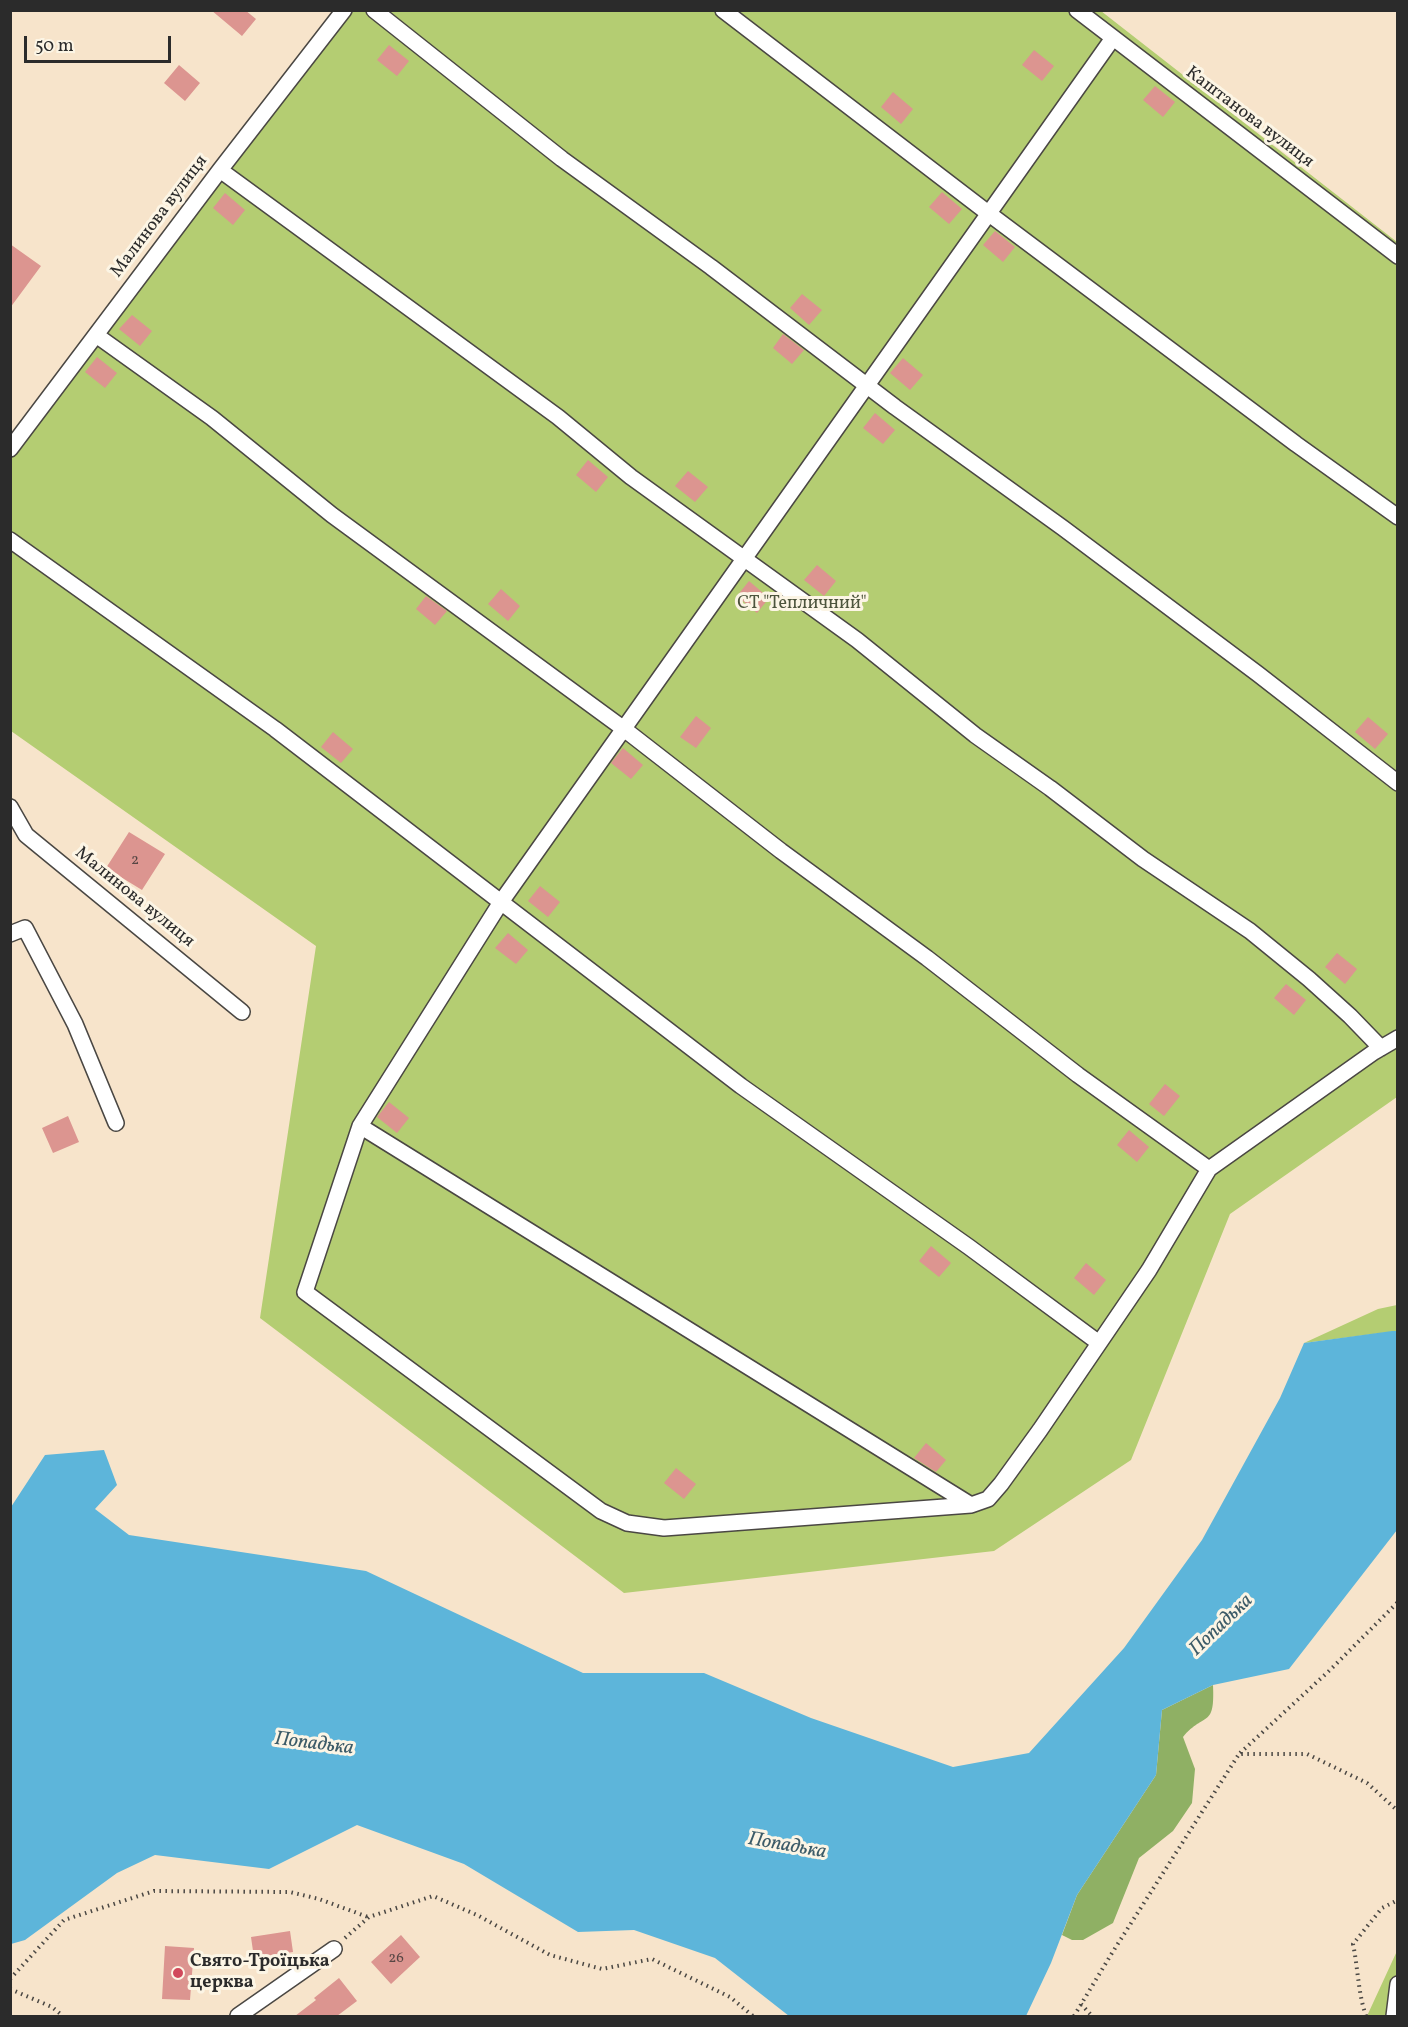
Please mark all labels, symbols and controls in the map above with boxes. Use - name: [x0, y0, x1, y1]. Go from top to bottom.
- scale bar: [27, 24, 174, 62]
- text: 50 m: [35, 34, 74, 59]
- street label: Каштанова вулиця: [1181, 63, 1317, 173]
- street label: Малинова вулиця: [107, 152, 213, 282]
- park label: СТ "Тепличний": [737, 594, 867, 616]
- street label: Малинова вулиця: [70, 843, 198, 953]
- house number: 2: [131, 852, 139, 870]
- water label: Попадька: [1185, 1590, 1259, 1662]
- water label: Попадька: [273, 1728, 355, 1762]
- water label: Попадька: [746, 1828, 828, 1866]
- house number: 26: [388, 1950, 404, 1968]
- place label: Свято-Троїцька церква: [190, 1952, 330, 1994]
- marker: Свято-Троїцька церква: [171, 1966, 185, 1980]

